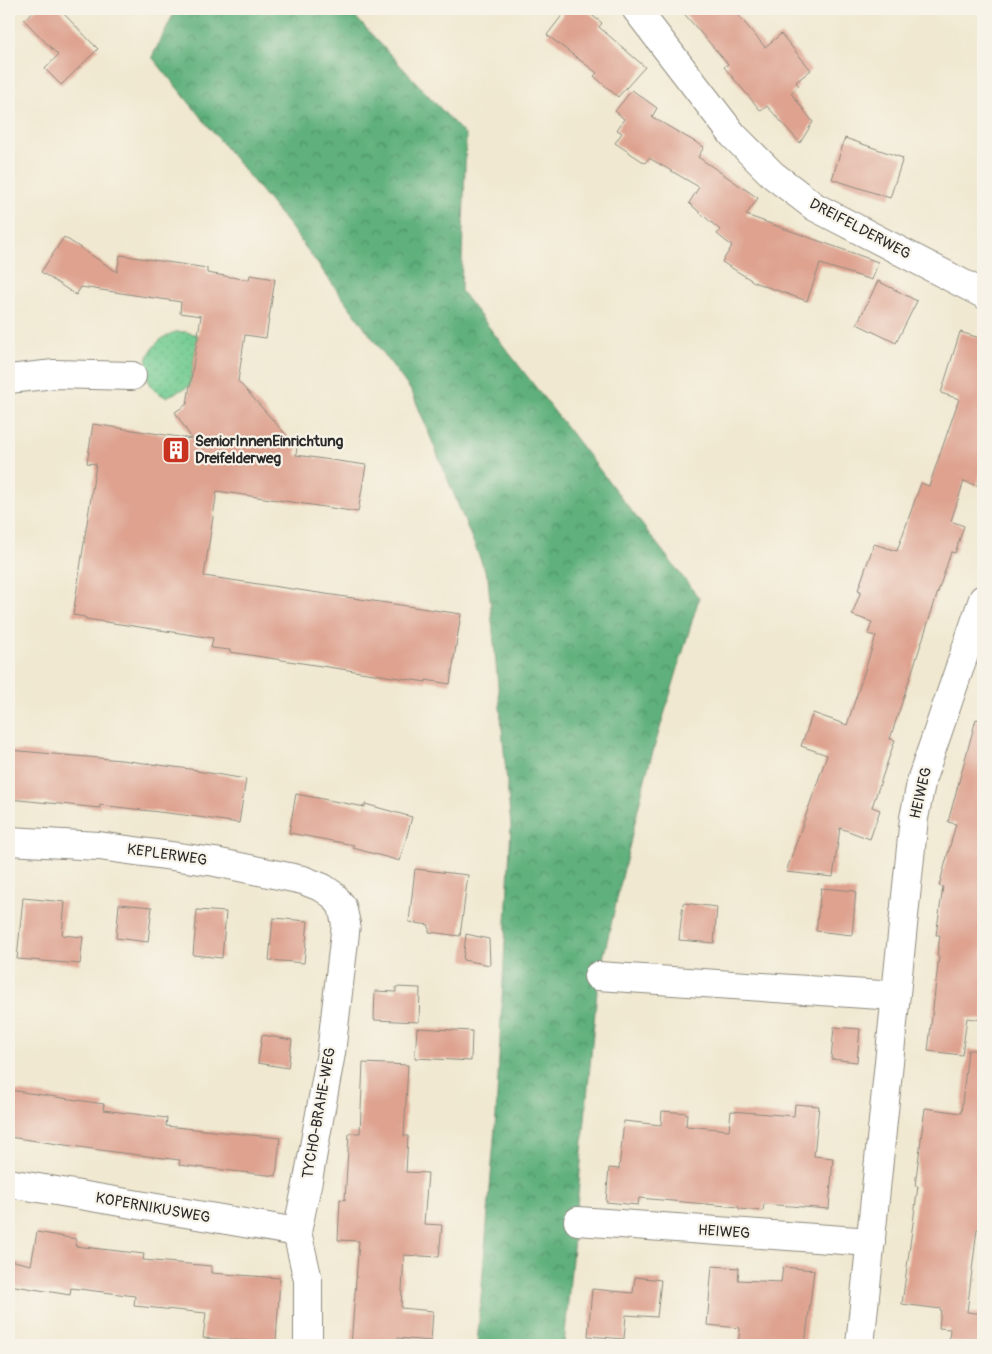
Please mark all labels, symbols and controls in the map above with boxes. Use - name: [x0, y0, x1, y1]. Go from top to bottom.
- street label: DREIFELDERWEG: [806, 194, 914, 264]
- place label: SeniorInnenEinrichtung Dreifelderweg: [195, 432, 344, 468]
- building icon: SeniorInnenEinrichtung Dreifelderweg: [161, 435, 191, 465]
- street label: HEIWEG: [906, 765, 936, 821]
- street label: KEPLERWEG: [126, 840, 208, 870]
- street label: TYCHO-BRAHE-WEG: [298, 1046, 340, 1180]
- street label: KOPERNIKUSWEG: [94, 1189, 212, 1227]
- street label: HEIWEG: [697, 1221, 751, 1243]

